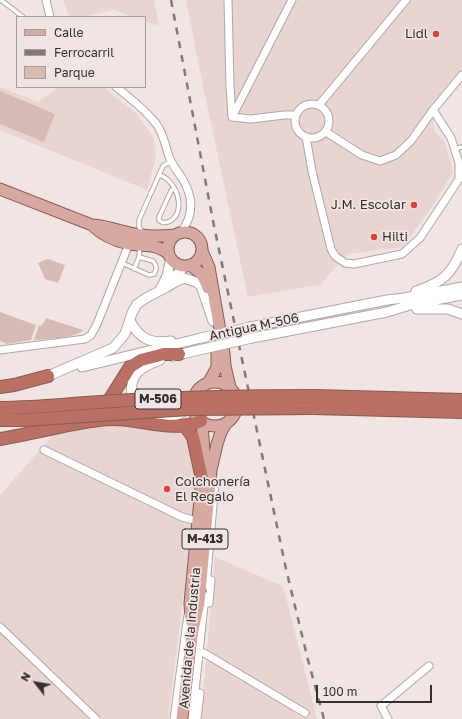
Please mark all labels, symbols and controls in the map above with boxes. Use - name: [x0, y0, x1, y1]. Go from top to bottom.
- legend: [16, 16, 146, 88]
- text: Calle: [54, 25, 83, 40]
- place label: Lidl: [405, 26, 428, 42]
- marker: Lidl: [431, 29, 441, 39]
- text: Ferrocarril: [54, 45, 114, 60]
- text: Parque: [54, 65, 95, 80]
- place label: J.M. Escolar: [331, 197, 406, 213]
- marker: J.M. Escolar: [409, 200, 419, 210]
- place label: Hilti: [382, 229, 408, 245]
- marker: Hilti: [369, 232, 379, 242]
- street label: Antigua M-506: [208, 310, 300, 344]
- road number: M-506: [135, 389, 181, 409]
- place label: Colchonería El Regalo: [175, 474, 250, 505]
- marker: Colchonería El Regalo: [162, 484, 172, 494]
- road number: M-413: [182, 529, 228, 549]
- street label: Avenida de la Industria: [176, 567, 204, 709]
- north arrow: [16, 663, 56, 703]
- text: N: [18, 670, 33, 683]
- scale bar: [318, 677, 434, 703]
- text: 100 m: [323, 684, 357, 699]

